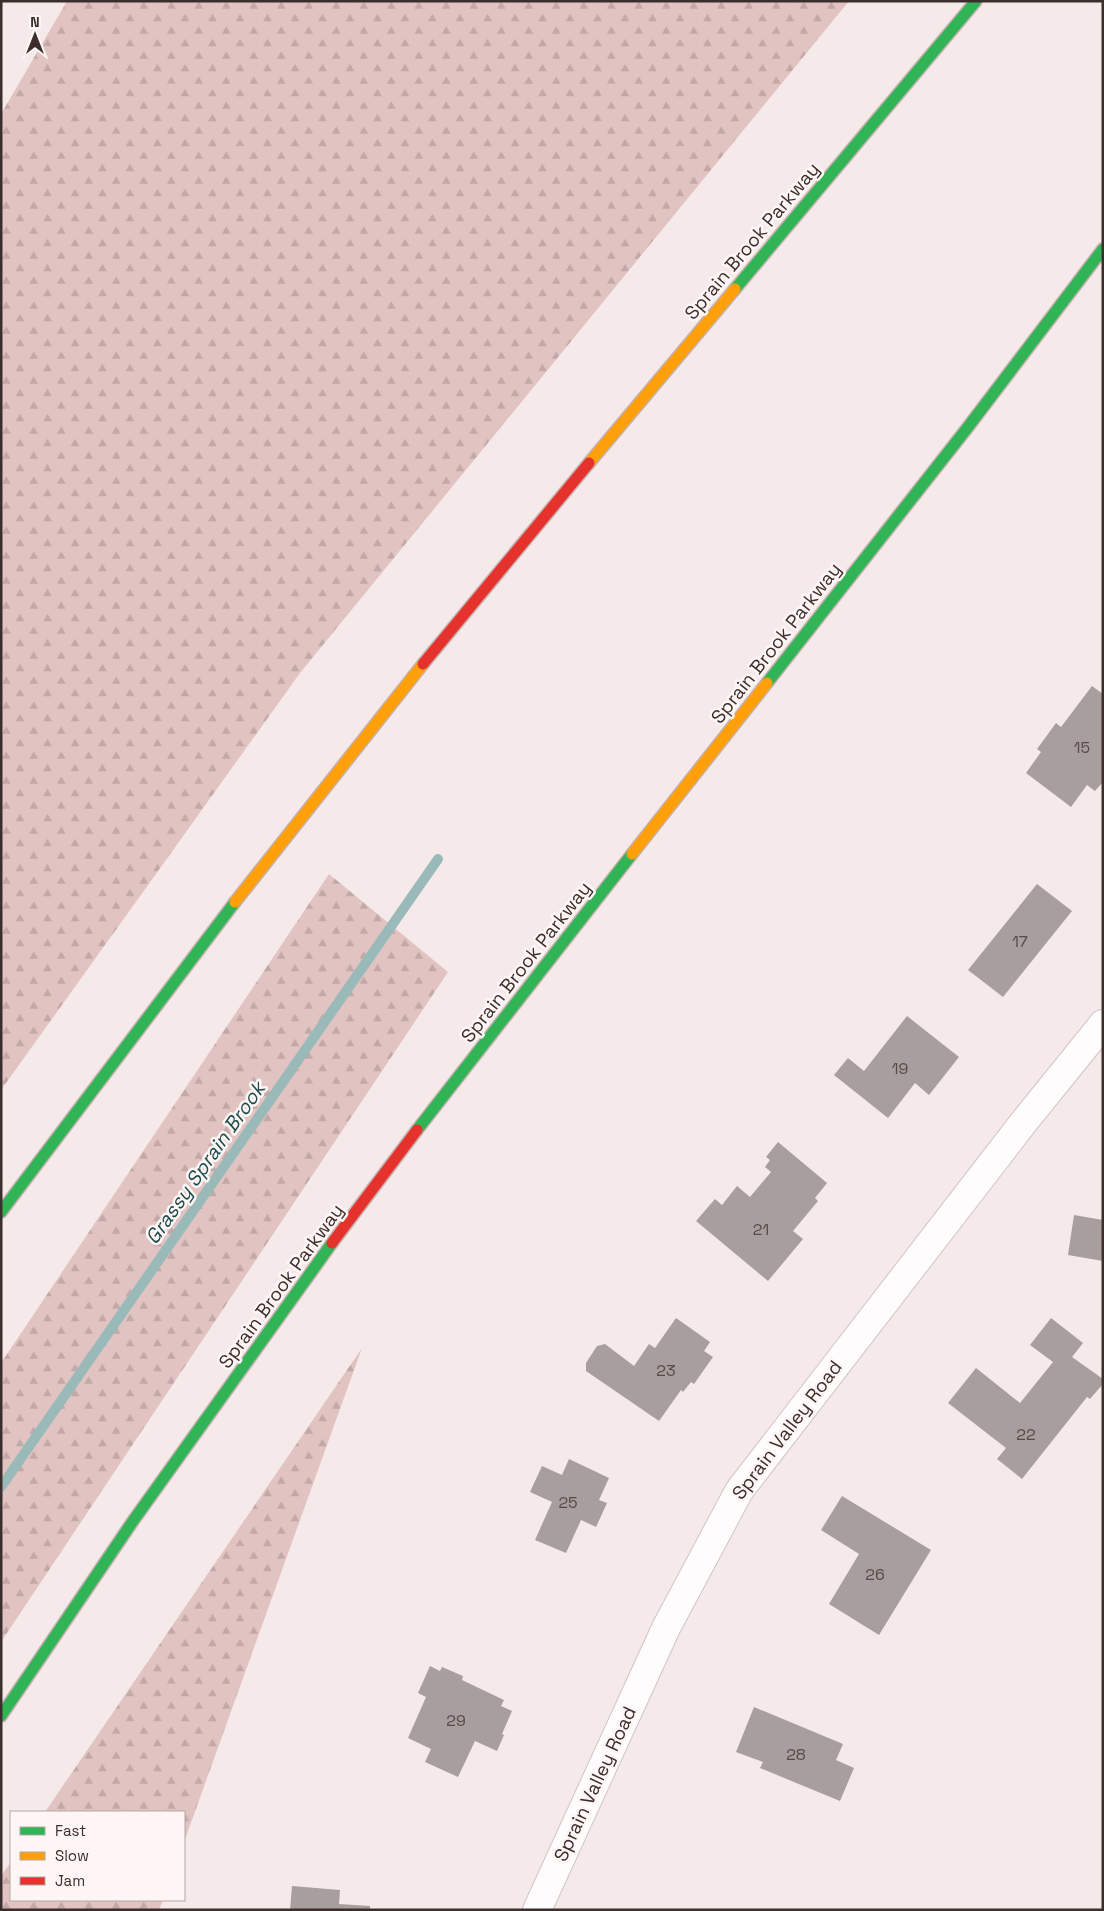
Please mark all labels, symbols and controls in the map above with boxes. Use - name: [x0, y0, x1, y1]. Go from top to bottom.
- north arrow: [10, 10, 60, 60]
- text: N: [30, 13, 40, 31]
- street label: Sprain Brook Parkway: [679, 157, 825, 325]
- street label: Sprain Brook Parkway: [705, 557, 847, 729]
- house number: 15: [1074, 737, 1090, 758]
- street label: Sprain Brook Parkway: [455, 876, 597, 1048]
- house number: 17: [1012, 931, 1028, 952]
- house number: 19: [892, 1058, 908, 1079]
- water label: Grassy Sprain Brook: [139, 1075, 272, 1249]
- street label: Sprain Brook Parkway: [213, 1199, 349, 1373]
- house number: 21: [753, 1219, 769, 1240]
- street label: Sprain Valley Road: [726, 1355, 848, 1505]
- house number: 23: [656, 1360, 676, 1381]
- house number: 22: [1016, 1424, 1036, 1445]
- house number: 25: [558, 1492, 578, 1513]
- house number: 26: [865, 1564, 885, 1585]
- street label: Sprain Valley Road: [548, 1702, 642, 1866]
- house number: 29: [446, 1710, 466, 1731]
- house number: 28: [786, 1744, 806, 1765]
- legend: [10, 1811, 185, 1901]
- text: Fast: [55, 1821, 86, 1840]
- text: Slow: [55, 1846, 89, 1865]
- text: Jam: [55, 1871, 85, 1890]

